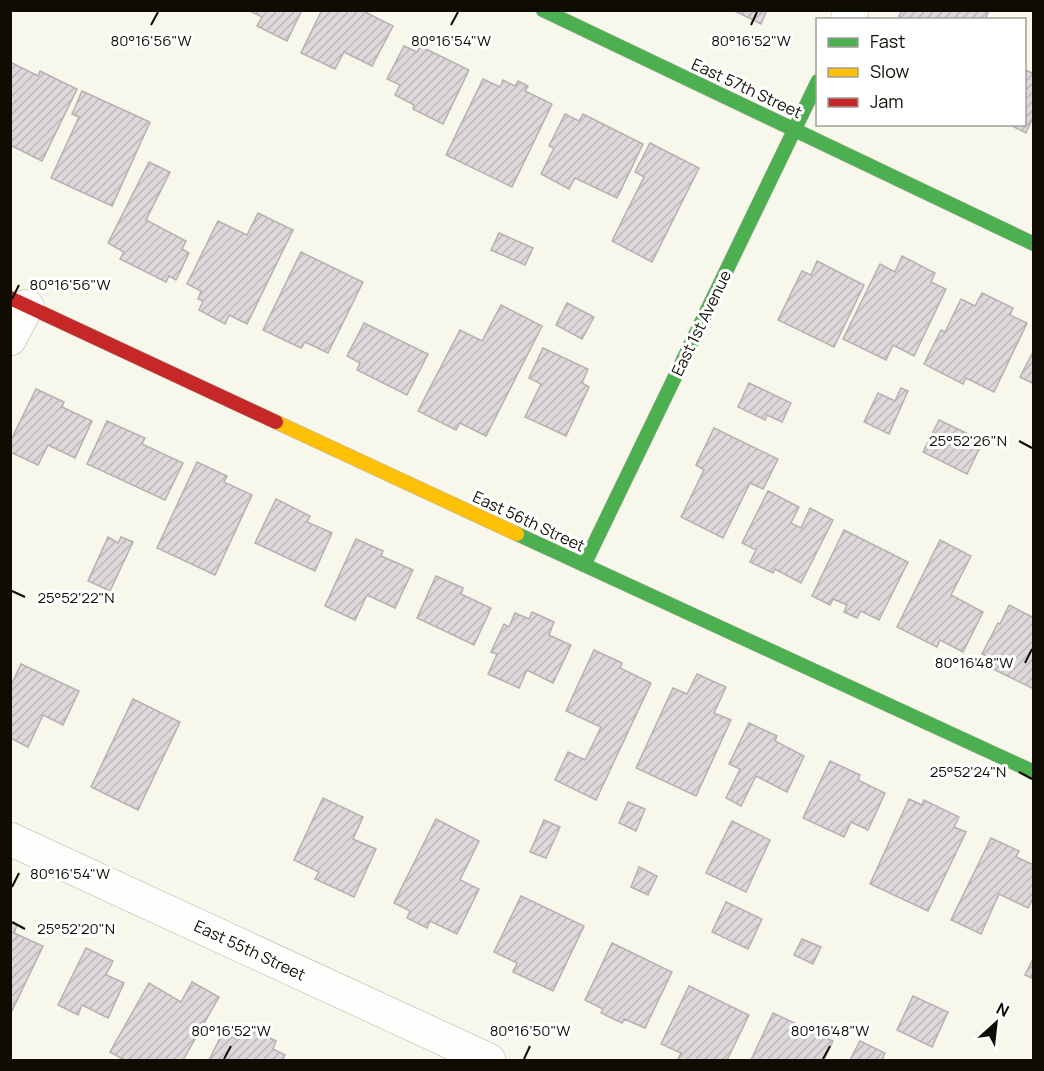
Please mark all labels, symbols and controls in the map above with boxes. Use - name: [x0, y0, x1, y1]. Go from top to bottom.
- legend: [816, 18, 1026, 126]
- text: Fast: [870, 29, 905, 53]
- text: 80°16'56"W: [111, 30, 191, 51]
- text: 80°16'54"W: [411, 30, 491, 51]
- text: 80°16'52"W: [711, 30, 791, 51]
- street label: East 57th Street: [688, 53, 806, 123]
- text: Slow: [870, 59, 910, 83]
- text: Jam: [870, 89, 904, 113]
- street label: East 1st Avenue: [666, 266, 736, 380]
- text: 80°16'56"W: [30, 274, 110, 295]
- text: 25°52'26"N: [929, 430, 1007, 451]
- street label: East 56th Street: [469, 485, 589, 557]
- text: 25°52'22"N: [37, 587, 115, 608]
- text: 80°16'48"W: [935, 652, 1013, 673]
- text: 25°52'24"N: [930, 761, 1006, 782]
- text: 80°16'54"W: [30, 863, 110, 884]
- street label: East 55th Street: [191, 915, 309, 985]
- text: 25°52'20"N: [37, 918, 115, 939]
- north arrow: [966, 993, 1026, 1053]
- text: N: [993, 997, 1013, 1022]
- text: 80°16'52"W: [191, 1020, 271, 1041]
- text: 80°16'50"W: [490, 1020, 570, 1041]
- text: 80°16'48"W: [791, 1020, 869, 1041]

